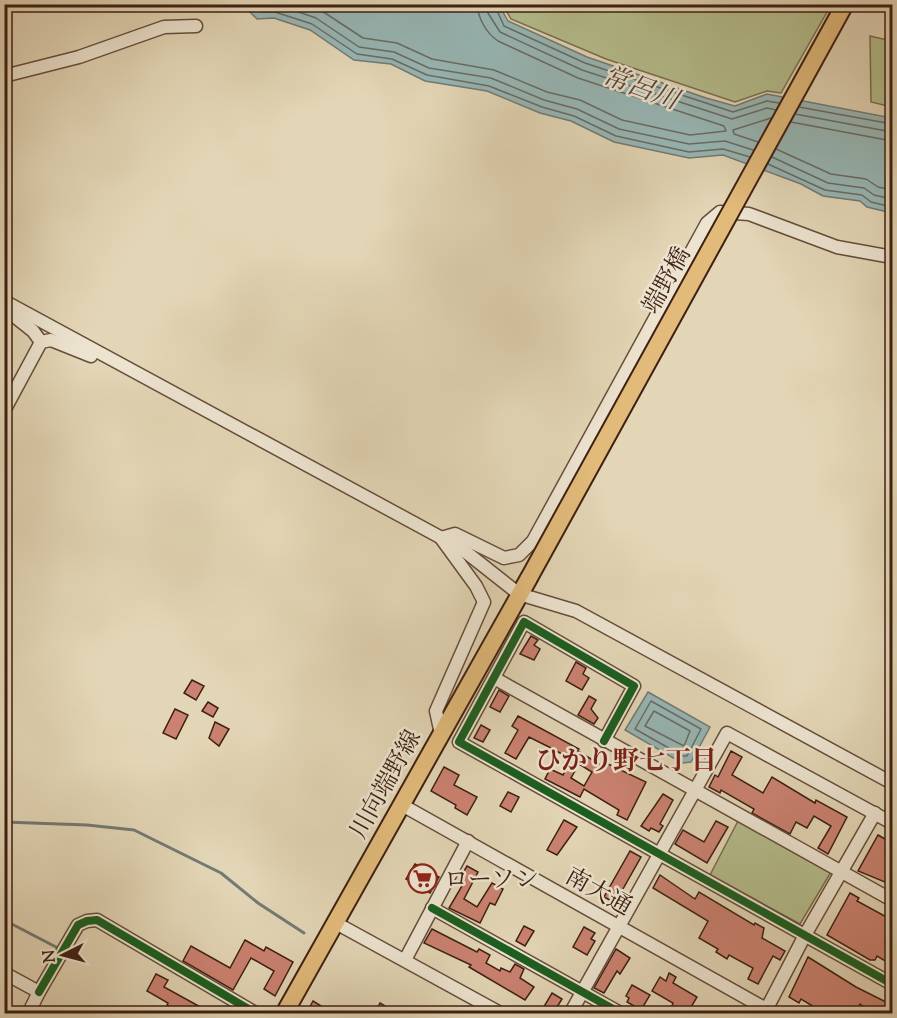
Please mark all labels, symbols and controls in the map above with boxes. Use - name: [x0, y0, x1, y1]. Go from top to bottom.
- water label: 常呂川: [597, 59, 686, 121]
- street label: 端野橋: [635, 241, 700, 321]
- street label: 川向端野線: [343, 724, 431, 846]
- district label: ひかり野七丁目: [535, 744, 717, 781]
- street label: 南大通: [558, 860, 638, 925]
- supermarket icon: ローソン: [407, 863, 439, 895]
- place label: ローソン: [444, 864, 539, 898]
- north arrow: [33, 925, 93, 985]
- text: N: [38, 949, 63, 964]

